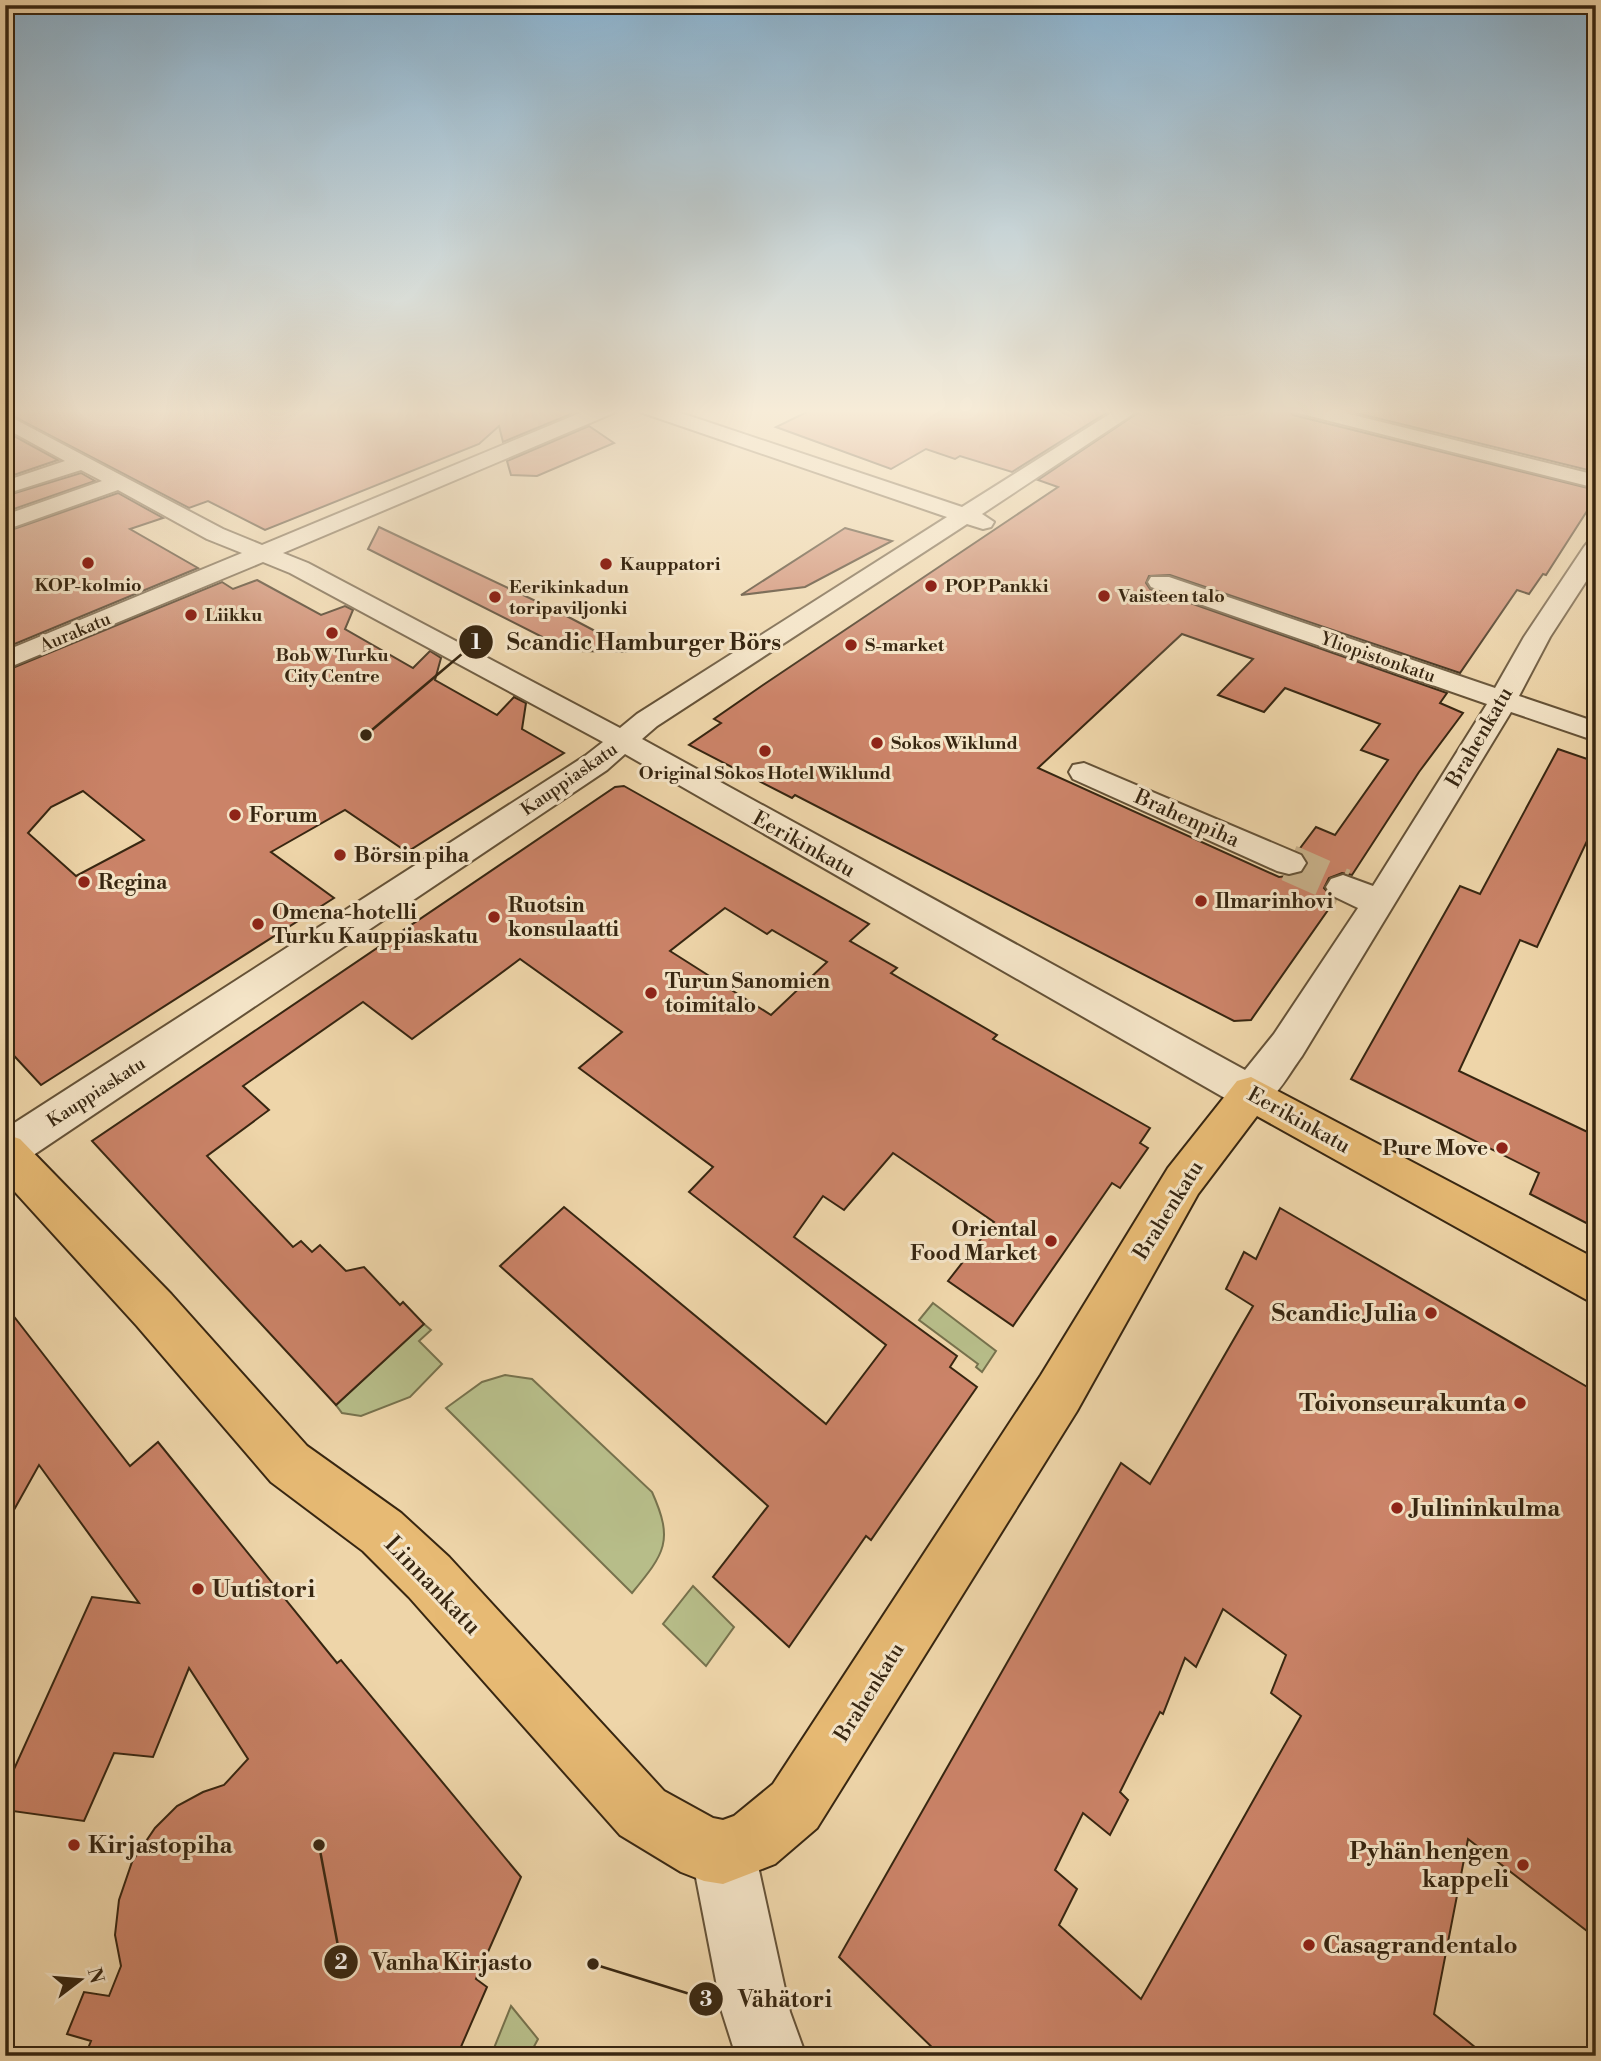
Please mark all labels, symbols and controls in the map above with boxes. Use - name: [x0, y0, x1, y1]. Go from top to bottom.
- place label: Kauppatori: [620, 553, 721, 576]
- marker: KOP-kolmio: [80, 555, 96, 571]
- marker: Kauppatori: [598, 556, 614, 572]
- place label: KOP-kolmio: [34, 574, 142, 597]
- place label: POP Pankki: [945, 575, 1049, 598]
- place label: Eerikinkadun toripaviljonki: [509, 576, 629, 620]
- marker: POP Pankki: [923, 578, 939, 594]
- place label: Vaisteen talo: [1117, 585, 1225, 608]
- marker: Vaisteen talo: [1096, 588, 1112, 604]
- marker: Eerikinkadun toripaviljonki: [487, 589, 503, 605]
- place label: Liikku: [205, 604, 262, 627]
- street label: Aurakatu: [35, 607, 115, 658]
- marker: Liikku: [183, 607, 199, 623]
- callout: Scandic Hamburger Börs: [458, 620, 796, 664]
- marker: Bob W Turku City Centre: [324, 625, 340, 641]
- street label: Yliopistonkatu: [1316, 627, 1439, 688]
- text: Scandic Hamburger Börs: [507, 629, 781, 657]
- text: 1: [471, 630, 481, 656]
- place label: S-market: [865, 634, 945, 657]
- marker: S-market: [843, 637, 859, 653]
- place label: Bob W Turku City Centre: [275, 644, 389, 688]
- street label: Brahenkatu: [1440, 683, 1519, 793]
- place label: Sokos Wiklund: [891, 732, 1018, 755]
- marker: Sokos Wiklund: [869, 735, 885, 751]
- street label: Kauppiaskatu: [517, 737, 623, 821]
- marker: Original Sokos Hotel Wiklund: [757, 743, 773, 759]
- place label: Original Sokos Hotel Wiklund: [639, 762, 891, 785]
- street label: Brahenpiha: [1129, 784, 1243, 854]
- place label: Forum: [249, 803, 318, 829]
- street label: Eerikinkatu: [748, 806, 860, 884]
- marker: Forum: [227, 807, 243, 823]
- place label: Börsin piha: [354, 843, 470, 869]
- marker: Börsin piha: [332, 847, 348, 863]
- place label: Regina: [98, 870, 168, 896]
- marker: Regina: [76, 874, 92, 890]
- place label: Ilmarinhovi: [1215, 889, 1333, 915]
- place label: Ruotsin konsulaatti: [508, 893, 619, 943]
- marker: Ilmarinhovi: [1193, 893, 1209, 909]
- place label: Omena-hotelli Turku Kauppiaskatu: [272, 900, 478, 950]
- marker: Ruotsin konsulaatti: [486, 909, 502, 925]
- marker: Omena-hotelli Turku Kauppiaskatu: [250, 916, 266, 932]
- place label: Turun Sanomien toimitalo: [665, 969, 830, 1019]
- marker: Turun Sanomien toimitalo: [643, 985, 659, 1001]
- street label: Kauppiaskatu: [43, 1052, 150, 1133]
- street label: Eerikinkatu: [1243, 1082, 1355, 1160]
- place label: Pure Move: [1382, 1136, 1488, 1162]
- marker: Pure Move: [1494, 1140, 1510, 1156]
- street label: Brahenkatu: [1128, 1156, 1209, 1266]
- place label: Oriental Food Market: [910, 1217, 1038, 1267]
- marker: Oriental Food Market: [1043, 1233, 1059, 1249]
- place label: Scandic Julia: [1272, 1299, 1418, 1329]
- marker: Scandic Julia: [1423, 1305, 1439, 1321]
- place label: Toivonseurakunta: [1299, 1389, 1507, 1419]
- marker: Toivonseurakunta: [1512, 1395, 1528, 1411]
- place label: Julininkulma: [1408, 1494, 1561, 1524]
- marker: Julininkulma: [1389, 1500, 1405, 1516]
- street label: Linnankatu: [378, 1530, 487, 1642]
- place label: Uutistori: [212, 1575, 315, 1605]
- marker: Uutistori: [190, 1581, 206, 1597]
- street label: Brahenkatu: [829, 1638, 910, 1748]
- place label: Kirjastopiha: [88, 1831, 234, 1861]
- marker: Kirjastopiha: [66, 1837, 82, 1853]
- place label: Pyhän hengen kappeli: [1349, 1837, 1509, 1895]
- marker: Pyhän hengen kappeli: [1515, 1857, 1531, 1873]
- place label: Casagrandentalo: [1323, 1931, 1518, 1961]
- marker: Casagrandentalo: [1301, 1937, 1317, 1953]
- callout: Vanha Kirjasto: [323, 1940, 546, 1984]
- north arrow: [46, 1946, 116, 2016]
- text: Vanha Kirjasto: [371, 1949, 532, 1977]
- text: 2: [334, 1950, 348, 1976]
- text: N: [82, 1965, 109, 1986]
- callout: Vähätori: [689, 1977, 846, 2021]
- text: Vähätori: [737, 1986, 832, 2014]
- text: 3: [700, 1987, 712, 2013]

